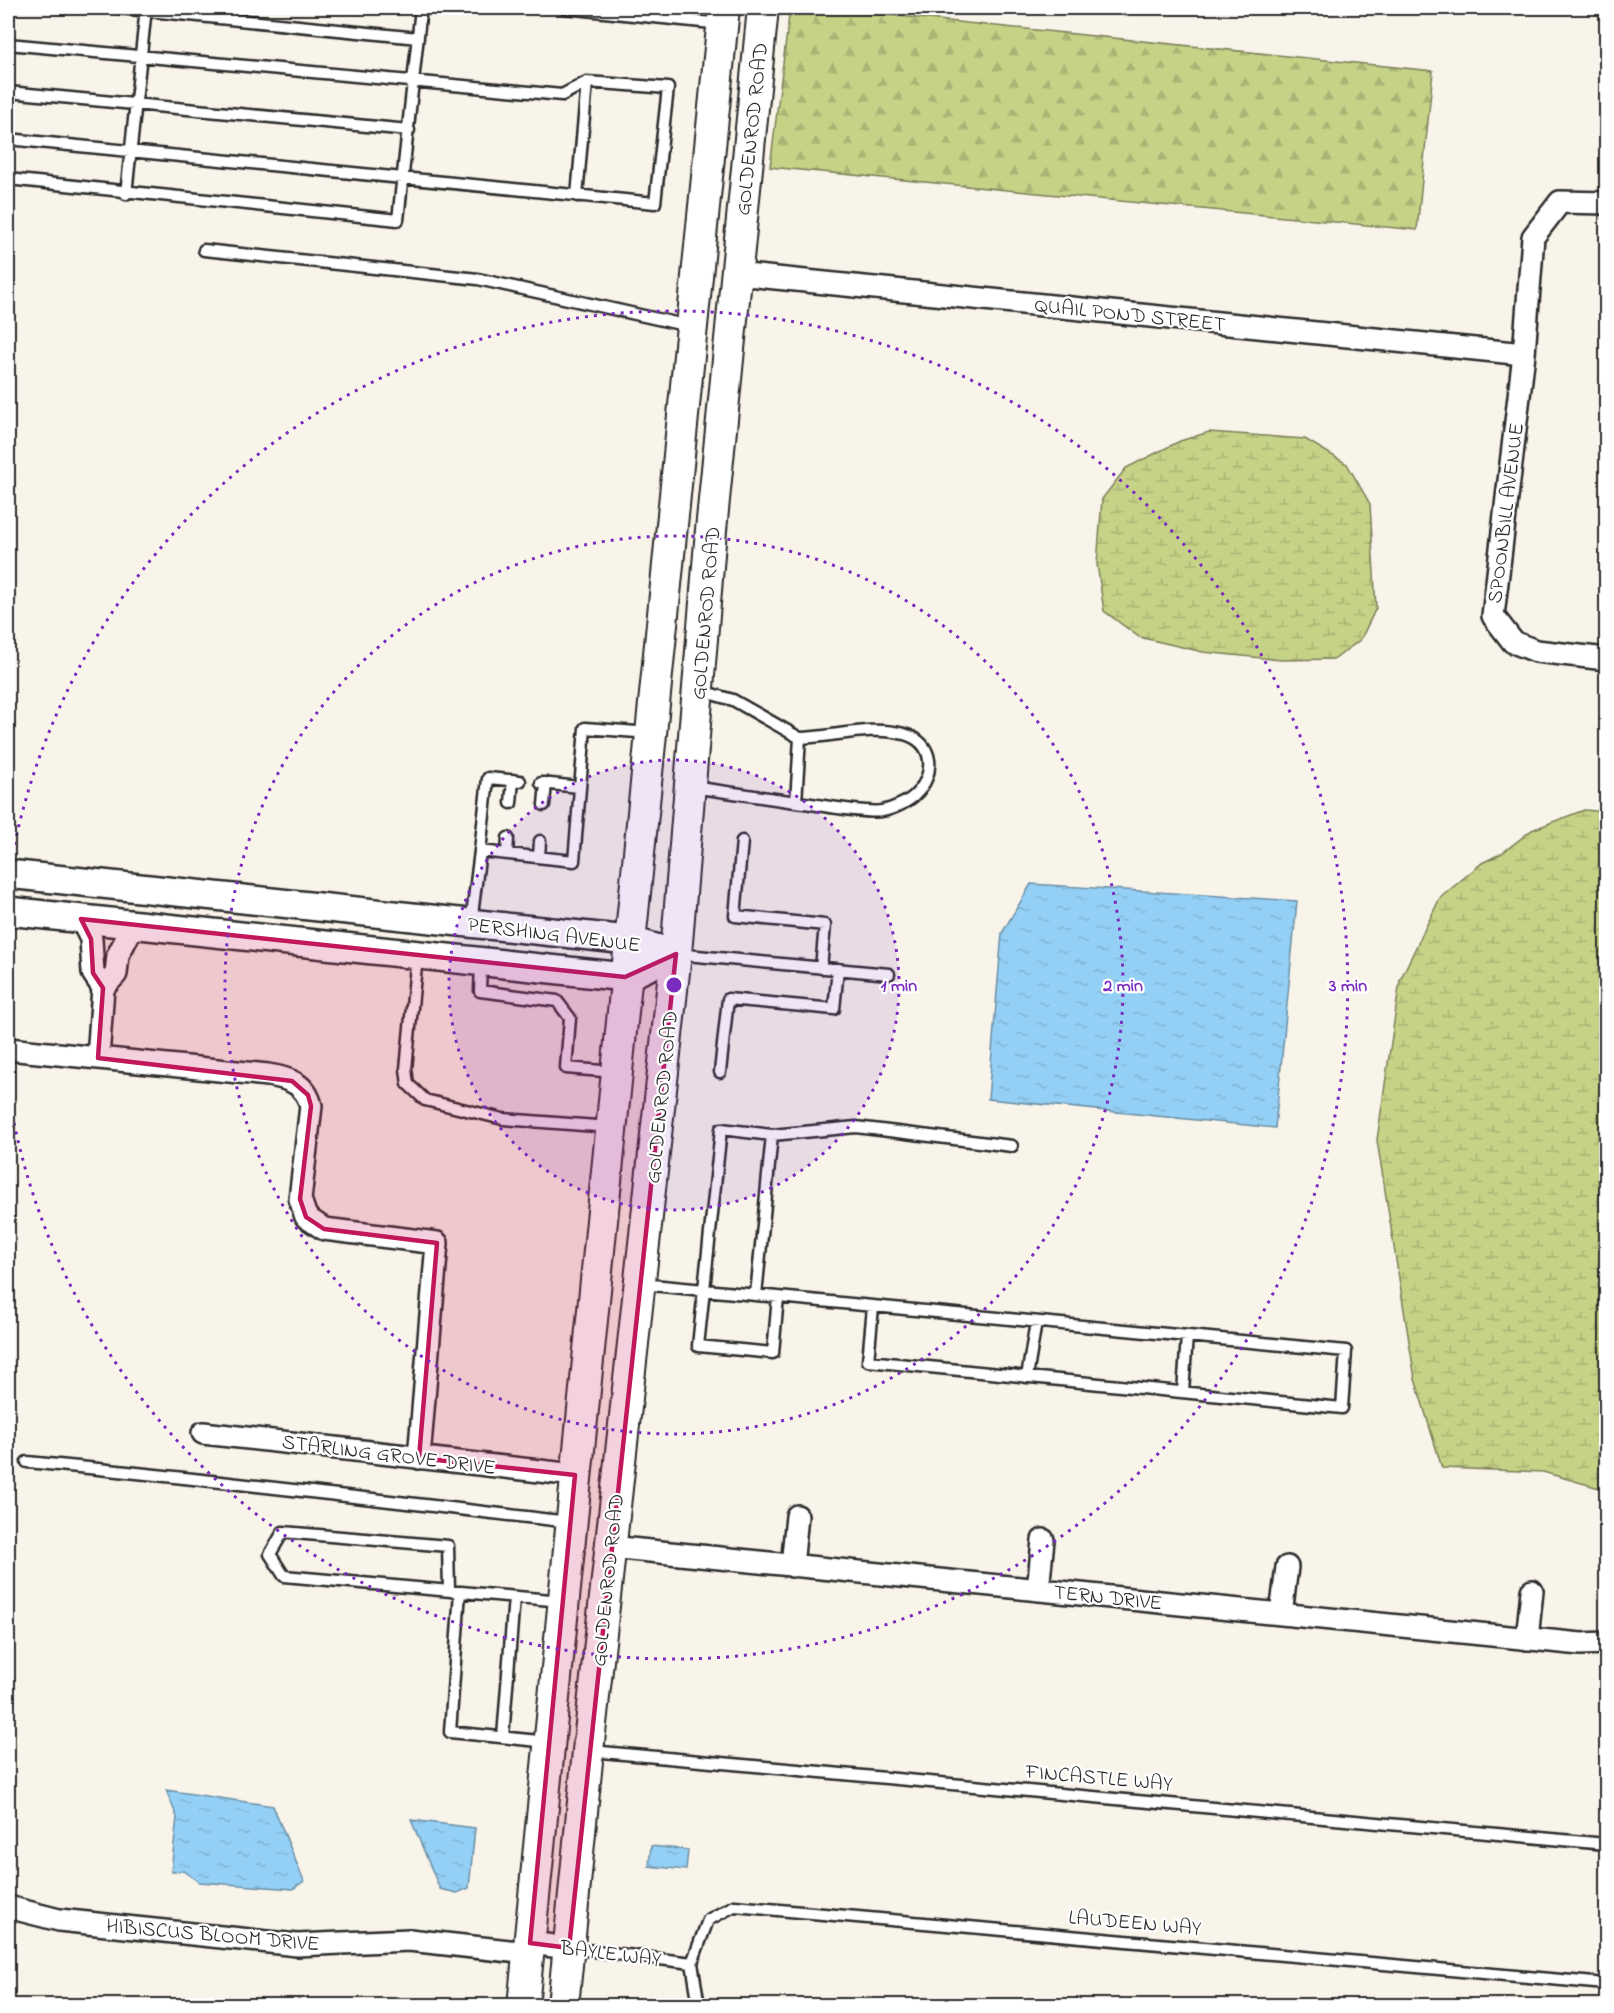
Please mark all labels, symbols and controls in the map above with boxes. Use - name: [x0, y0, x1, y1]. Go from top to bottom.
- street label: GOLDENROD ROAD: [729, 41, 777, 217]
- street label: QUAIL POND STREET: [1033, 291, 1227, 341]
- street label: SPOONBILL AVENUE: [1481, 421, 1533, 605]
- street label: GOLDENROD ROAD: [684, 525, 730, 701]
- street label: PERSHING AVENUE: [465, 910, 642, 961]
- text: 1 min: [881, 974, 917, 1000]
- text: 2 min: [1102, 974, 1143, 1000]
- text: 3 min: [1328, 974, 1367, 1000]
- centre of rings: [664, 975, 684, 995]
- street label: GOLDENROD ROAD: [639, 1009, 687, 1185]
- street label: STARLING GROVE DRIVE: [280, 1428, 497, 1484]
- street label: GOLDENROD ROAD: [585, 1492, 633, 1668]
- street label: TERN DRIVE: [1052, 1578, 1164, 1620]
- street label: FINCASTLE WAY: [1023, 1758, 1174, 1800]
- street label: LAUDEEN WAY: [1067, 1903, 1203, 1945]
- street label: HIBISCUS BLOOM DRIVE: [105, 1912, 321, 1960]
- street label: BAYLE WAY: [558, 1934, 663, 1976]

